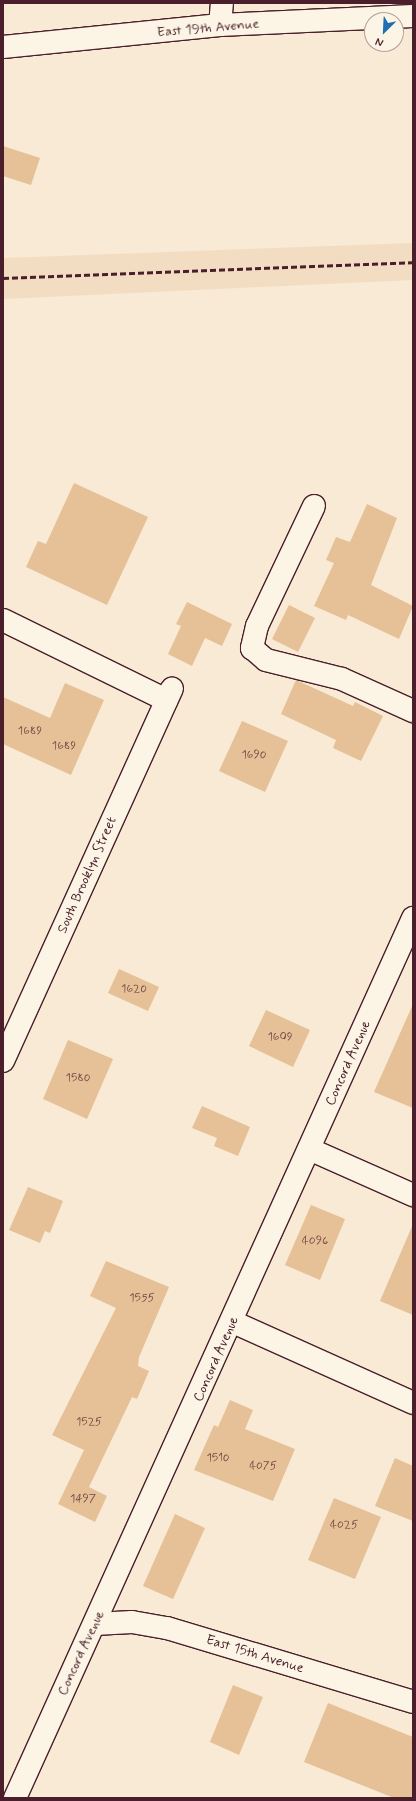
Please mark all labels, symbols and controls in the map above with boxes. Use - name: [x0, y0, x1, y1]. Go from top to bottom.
- north arrow: [364, 12, 404, 52]
- street label: East 19th Avenue: [156, 15, 260, 41]
- text: N: [373, 34, 386, 50]
- house number: 1689: [18, 725, 42, 739]
- house number: 1689: [52, 740, 76, 754]
- house number: 1690: [241, 749, 267, 763]
- street label: South Brooklyn Street: [53, 813, 121, 937]
- house number: 1620: [121, 983, 147, 997]
- street label: Concord Avenue: [321, 1016, 375, 1110]
- house number: 1609: [267, 1031, 293, 1045]
- house number: 1580: [66, 1072, 90, 1086]
- house number: 4096: [302, 1235, 328, 1249]
- house number: 1555: [129, 1292, 155, 1306]
- street label: Concord Avenue: [189, 1312, 243, 1406]
- house number: 1525: [76, 1416, 102, 1430]
- house number: 1510: [206, 1452, 230, 1466]
- house number: 4075: [249, 1460, 277, 1474]
- house number: 1497: [70, 1493, 96, 1507]
- house number: 4025: [330, 1519, 358, 1533]
- street label: Concord Avenue: [53, 1606, 109, 1700]
- street label: East 15th Avenue: [204, 1631, 306, 1677]

